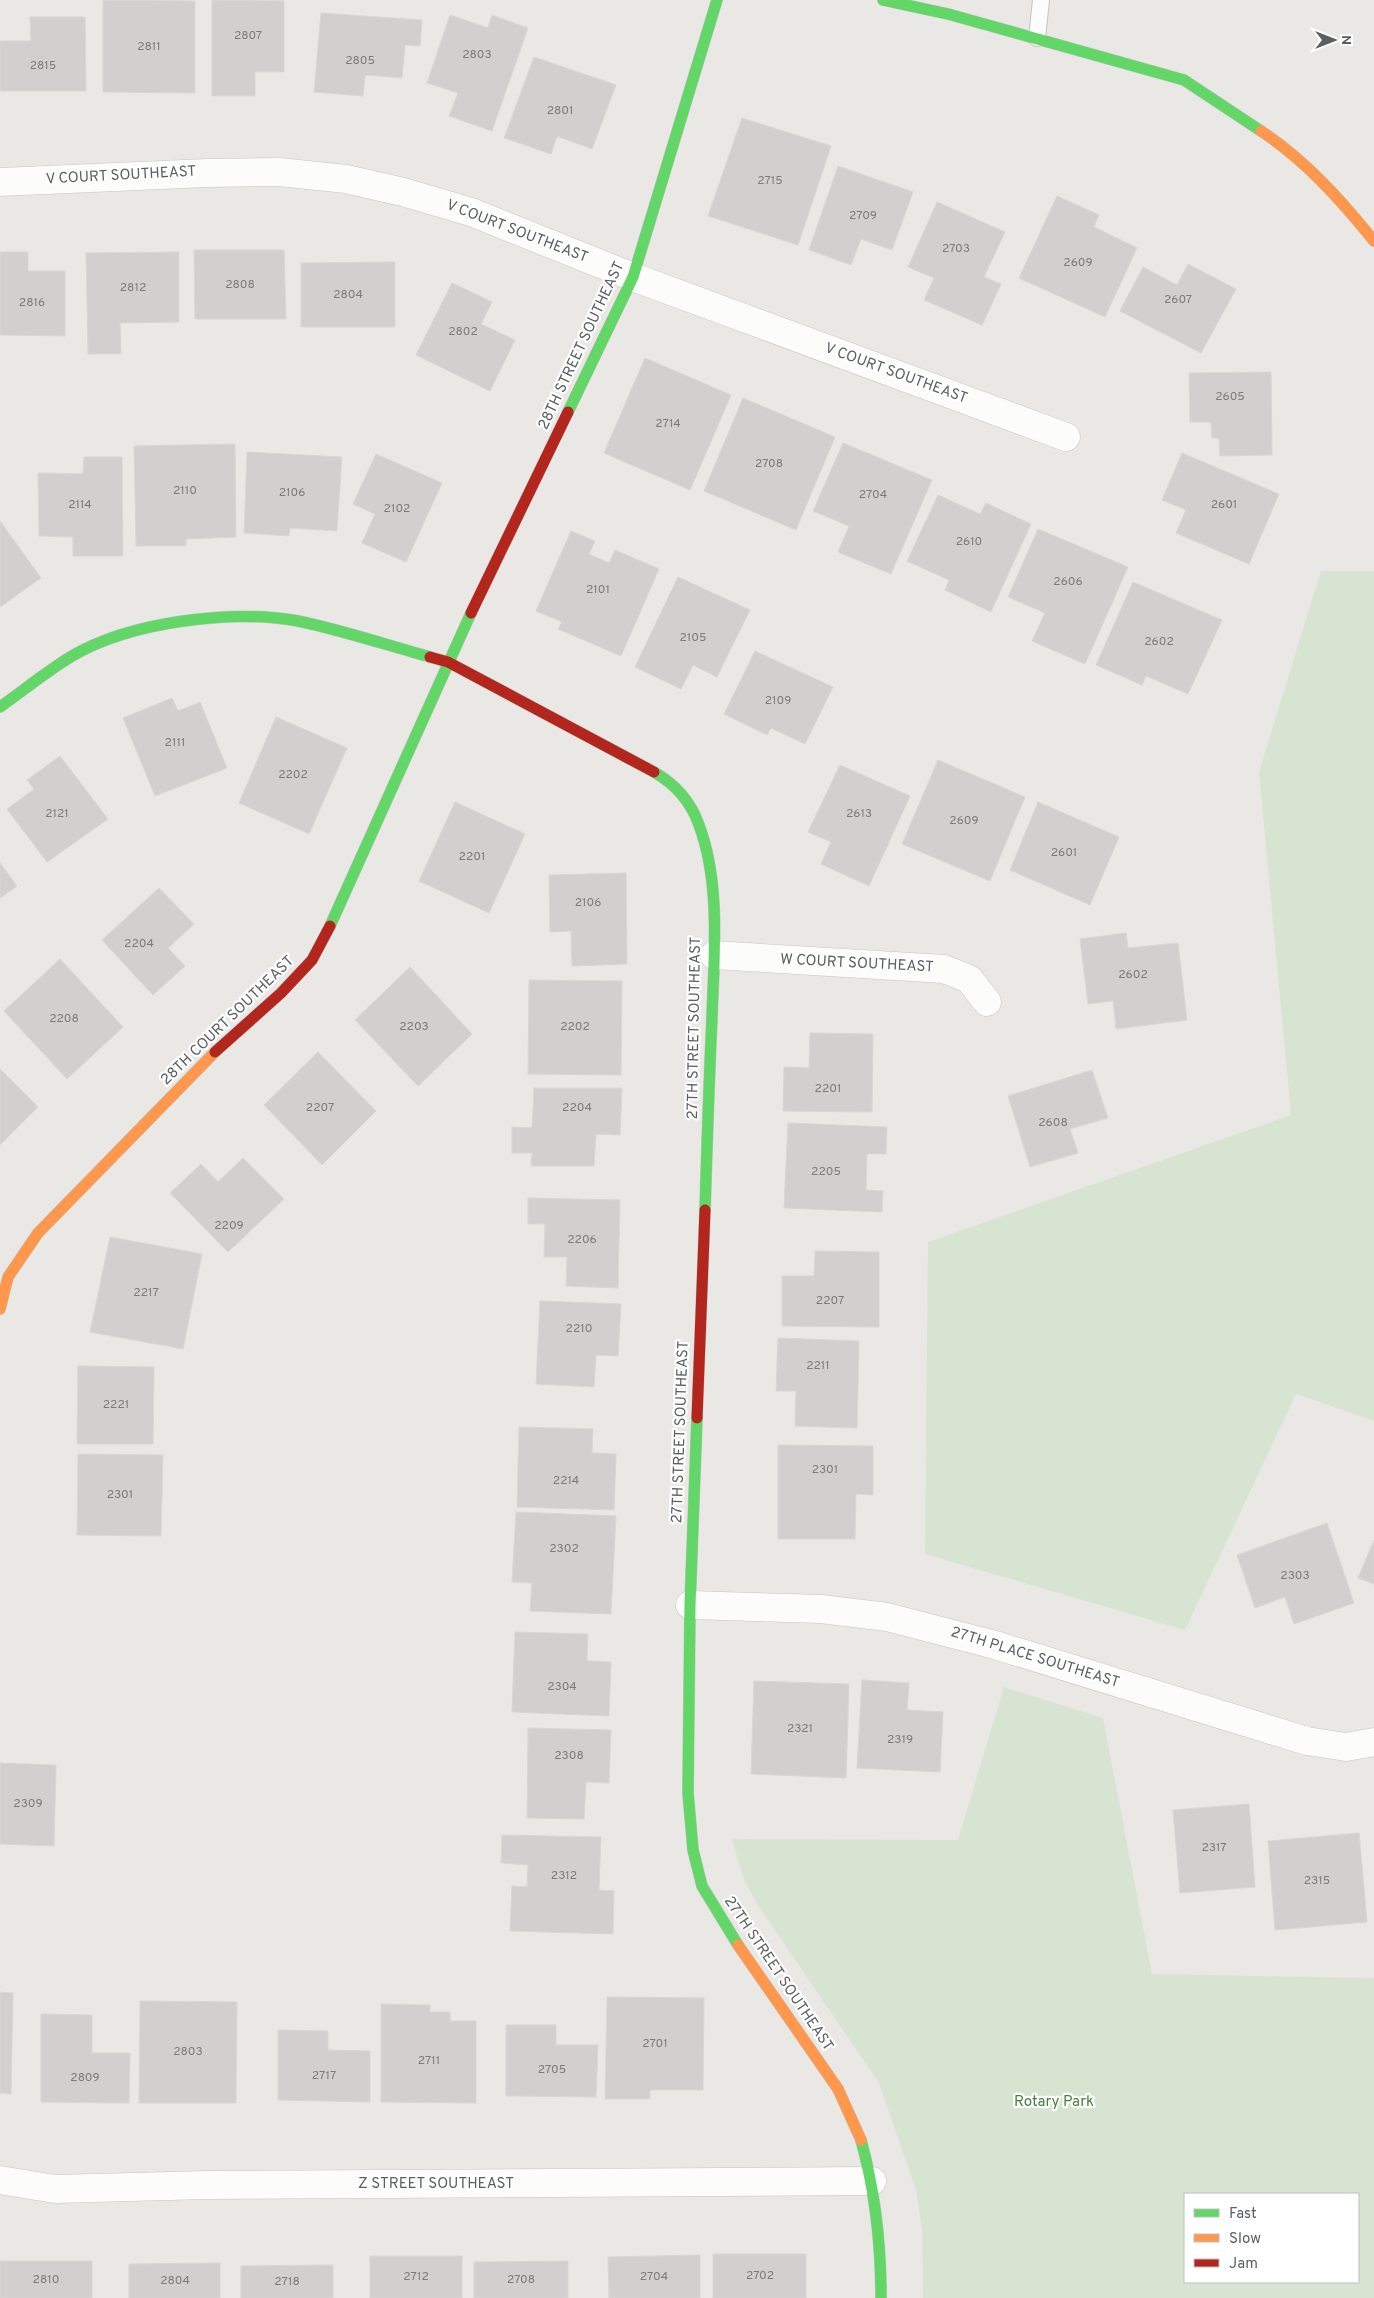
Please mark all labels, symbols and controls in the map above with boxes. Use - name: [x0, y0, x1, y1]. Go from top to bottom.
- north arrow: [1309, 15, 1359, 65]
- house number: 2807: [234, 28, 262, 44]
- text: N: [1337, 35, 1354, 45]
- house number: 2811: [137, 39, 161, 55]
- house number: 2803: [462, 47, 492, 63]
- house number: 2805: [345, 53, 375, 69]
- house number: 2815: [30, 58, 56, 74]
- house number: 2801: [547, 103, 573, 119]
- street label: V COURT SOUTHEAST: [45, 163, 197, 189]
- house number: 2715: [757, 173, 783, 189]
- street label: V COURT SOUTHEAST: [443, 196, 591, 268]
- house number: 2709: [849, 208, 877, 224]
- house number: 2703: [942, 241, 970, 257]
- house number: 2609: [1063, 255, 1093, 271]
- street label: 28TH STREET SOUTHEAST: [535, 259, 629, 433]
- house number: 2808: [225, 277, 255, 293]
- house number: 2812: [120, 280, 146, 296]
- house number: 2804: [333, 287, 363, 303]
- house number: 2607: [1164, 292, 1192, 308]
- house number: 2816: [19, 295, 45, 311]
- house number: 2802: [448, 324, 478, 340]
- street label: V COURT SOUTHEAST: [822, 339, 970, 409]
- house number: 2605: [1215, 389, 1245, 405]
- house number: 2714: [655, 416, 681, 432]
- house number: 2708: [755, 456, 783, 472]
- house number: 2110: [173, 483, 197, 499]
- house number: 2106: [279, 485, 305, 501]
- house number: 2704: [859, 487, 887, 503]
- house number: 2114: [68, 497, 92, 513]
- house number: 2601: [1211, 497, 1237, 513]
- house number: 2102: [384, 501, 410, 517]
- house number: 2610: [956, 534, 982, 550]
- house number: 2606: [1053, 574, 1083, 590]
- house number: 2101: [586, 582, 610, 598]
- house number: 2105: [680, 630, 706, 646]
- house number: 2602: [1144, 634, 1174, 650]
- house number: 2109: [765, 693, 791, 709]
- house number: 2111: [165, 735, 185, 751]
- house number: 2202: [278, 767, 308, 783]
- house number: 2121: [45, 806, 69, 822]
- house number: 2613: [846, 806, 872, 822]
- house number: 2609: [949, 813, 979, 829]
- house number: 2601: [1051, 845, 1077, 861]
- house number: 2201: [459, 849, 485, 865]
- house number: 2106: [575, 895, 601, 911]
- house number: 2204: [124, 936, 154, 952]
- street label: 27TH STREET SOUTHEAST: [684, 936, 706, 1120]
- street label: W COURT SOUTHEAST: [780, 950, 934, 978]
- street label: 28TH COURT SOUTHEAST: [157, 952, 299, 1090]
- house number: 2602: [1118, 967, 1148, 983]
- house number: 2208: [49, 1011, 79, 1027]
- house number: 2203: [399, 1019, 429, 1035]
- house number: 2202: [560, 1019, 590, 1035]
- house number: 2201: [815, 1081, 841, 1097]
- house number: 2207: [306, 1100, 334, 1116]
- house number: 2204: [562, 1100, 592, 1116]
- house number: 2608: [1038, 1115, 1068, 1131]
- house number: 2205: [811, 1164, 841, 1180]
- house number: 2209: [214, 1218, 244, 1234]
- house number: 2206: [567, 1232, 597, 1248]
- house number: 2217: [133, 1285, 159, 1301]
- house number: 2207: [816, 1293, 844, 1309]
- house number: 2210: [566, 1321, 592, 1337]
- street label: 27TH STREET SOUTHEAST: [668, 1340, 694, 1524]
- house number: 2211: [806, 1358, 830, 1374]
- house number: 2221: [103, 1397, 129, 1413]
- house number: 2301: [812, 1462, 838, 1478]
- house number: 2214: [553, 1473, 579, 1489]
- house number: 2301: [107, 1487, 133, 1503]
- house number: 2302: [549, 1541, 579, 1557]
- house number: 2303: [1280, 1568, 1310, 1584]
- street label: 27TH PLACE SOUTHEAST: [948, 1623, 1122, 1693]
- house number: 2304: [547, 1679, 577, 1695]
- house number: 2321: [787, 1721, 813, 1737]
- house number: 2319: [887, 1732, 913, 1748]
- house number: 2308: [554, 1748, 584, 1764]
- house number: 2309: [13, 1796, 43, 1812]
- house number: 2317: [1201, 1840, 1227, 1856]
- house number: 2312: [551, 1868, 577, 1884]
- house number: 2315: [1304, 1873, 1330, 1889]
- street label: 27TH STREET SOUTHEAST: [719, 1893, 837, 2055]
- house number: 2701: [642, 2036, 668, 2052]
- house number: 2803: [173, 2044, 203, 2060]
- house number: 2711: [418, 2053, 440, 2069]
- house number: 2705: [538, 2062, 566, 2078]
- house number: 2717: [312, 2068, 336, 2084]
- house number: 2809: [70, 2070, 100, 2086]
- park label: Rotary Park: [1014, 2093, 1094, 2112]
- street label: Z STREET SOUTHEAST: [358, 2175, 514, 2194]
- legend: [1184, 2193, 1359, 2283]
- text: Fast: [1229, 2205, 1257, 2224]
- text: Slow: [1229, 2230, 1261, 2249]
- text: Jam: [1229, 2255, 1258, 2274]
- house number: 2702: [746, 2268, 774, 2284]
- house number: 2712: [403, 2269, 429, 2285]
- house number: 2704: [640, 2269, 668, 2285]
- house number: 2810: [33, 2272, 59, 2288]
- house number: 2708: [507, 2272, 535, 2288]
- house number: 2804: [160, 2273, 190, 2289]
- house number: 2718: [274, 2274, 300, 2290]

